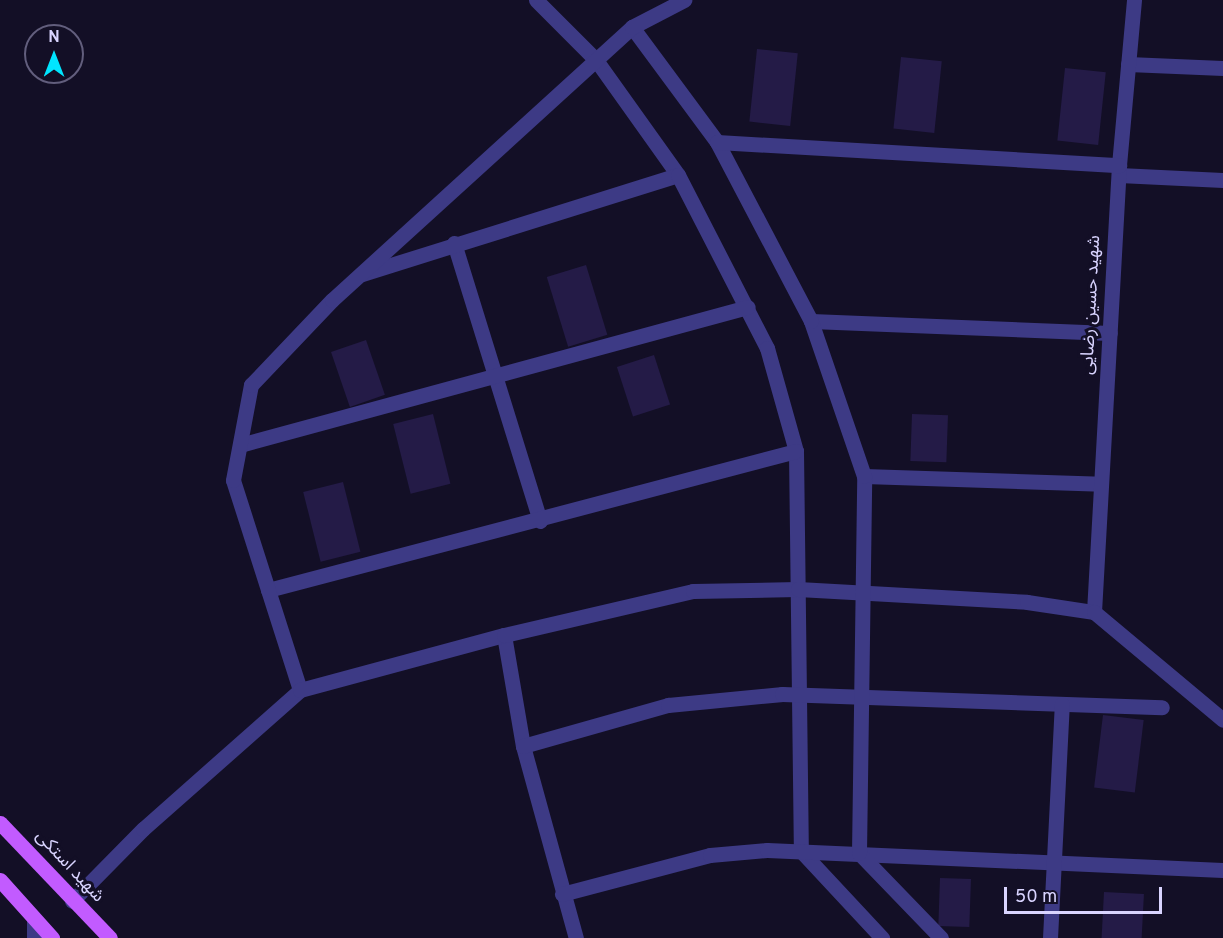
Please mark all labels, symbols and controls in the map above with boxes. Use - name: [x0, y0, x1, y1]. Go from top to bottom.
- north arrow: [24, 24, 84, 84]
- text: N: [48, 28, 60, 48]
- street label: شهید حسین رضایی: [1078, 235, 1106, 375]
- street label: شهید استکی: [30, 826, 108, 908]
- scale bar: [1007, 875, 1164, 913]
- text: 50 m: [1015, 886, 1057, 909]

